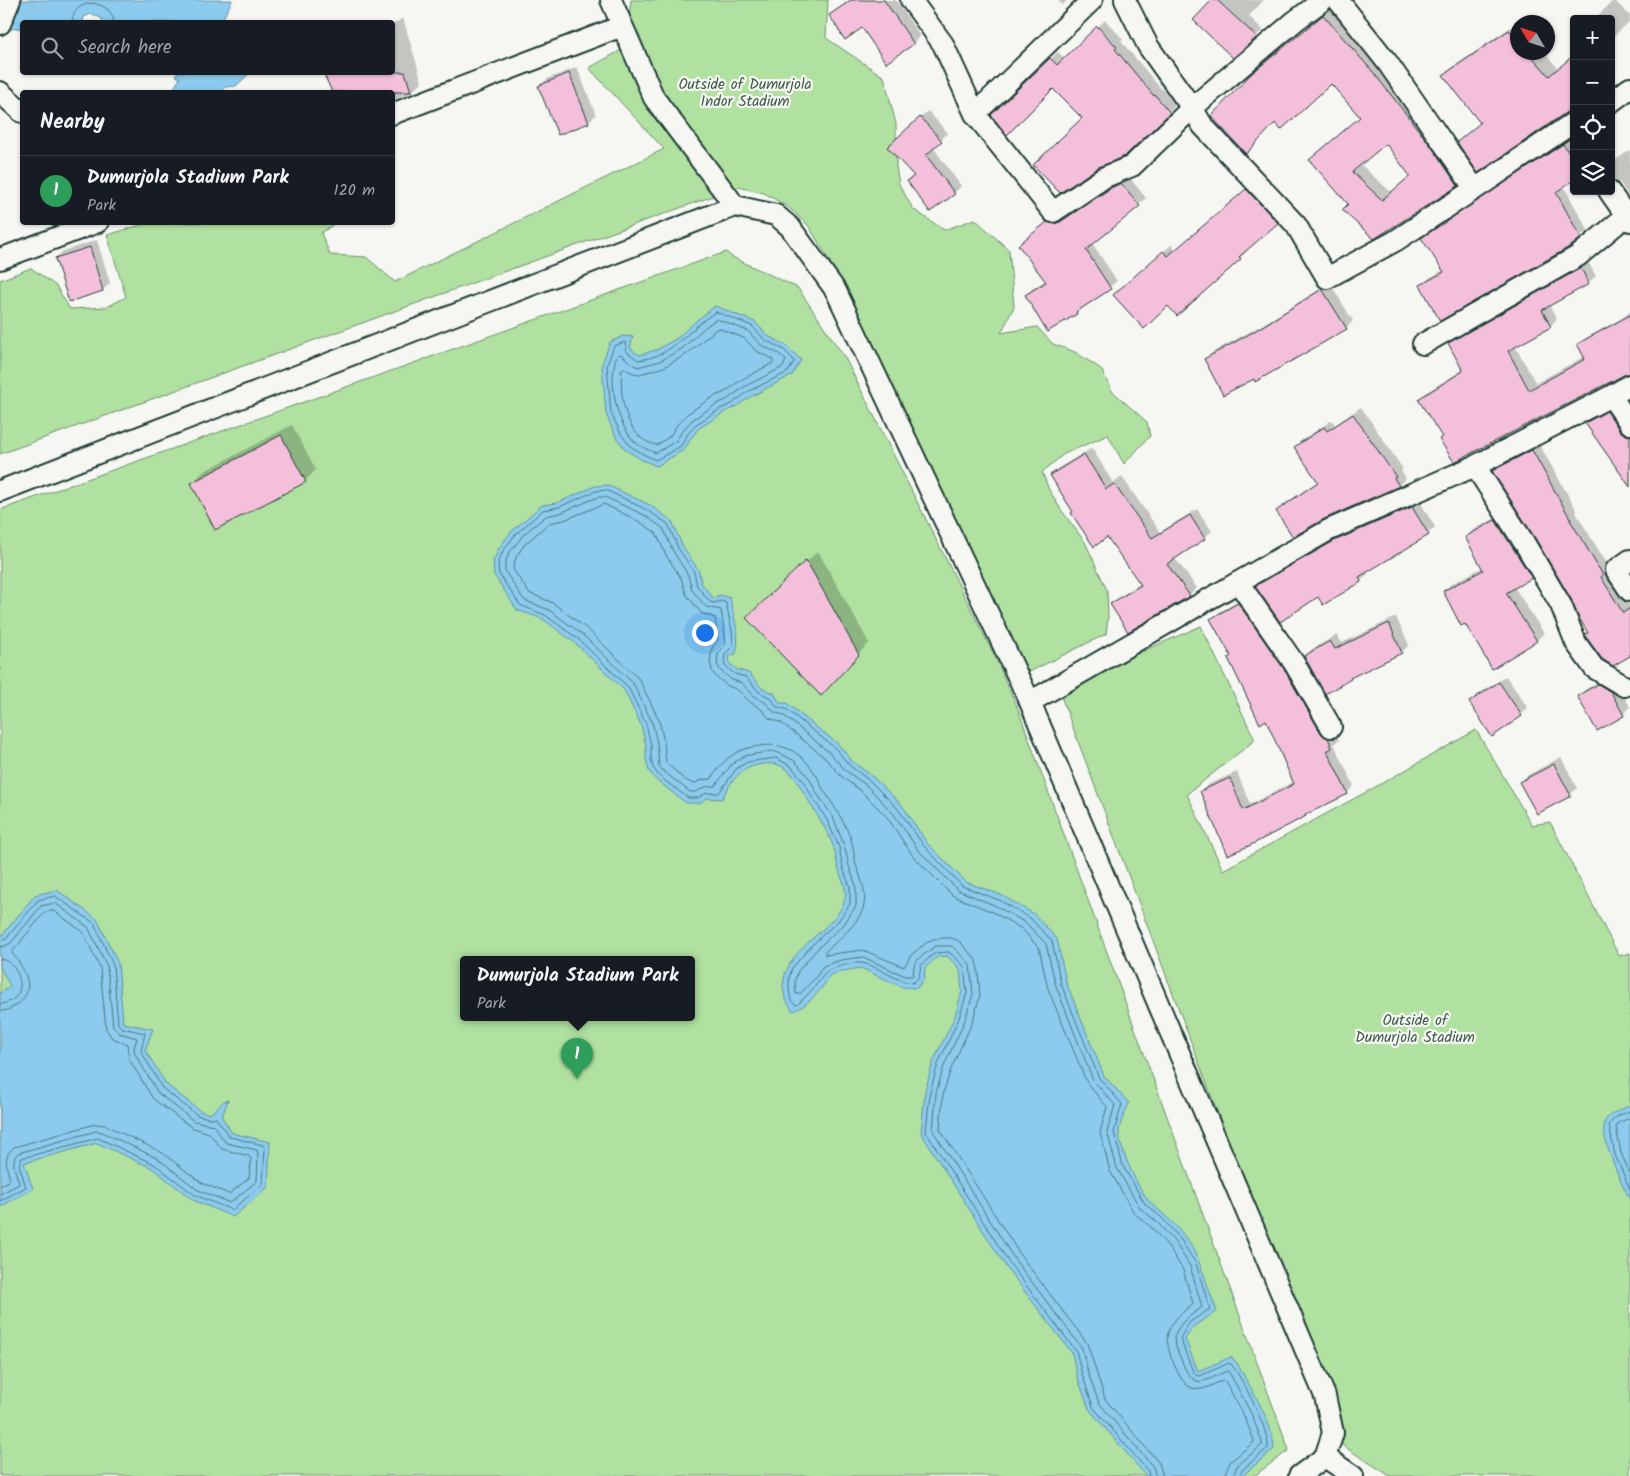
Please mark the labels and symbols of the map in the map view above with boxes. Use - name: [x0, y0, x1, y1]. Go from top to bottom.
- north arrow: [1510, 15, 1555, 60]
- park label: Outside of Dumurjola Indor Stadium: [678, 73, 812, 114]
- your location: [692, 620, 718, 646]
- park label: Outside of Dumurjola Stadium: [1355, 1009, 1475, 1050]
- pin: 1: [561, 1038, 593, 1079]

